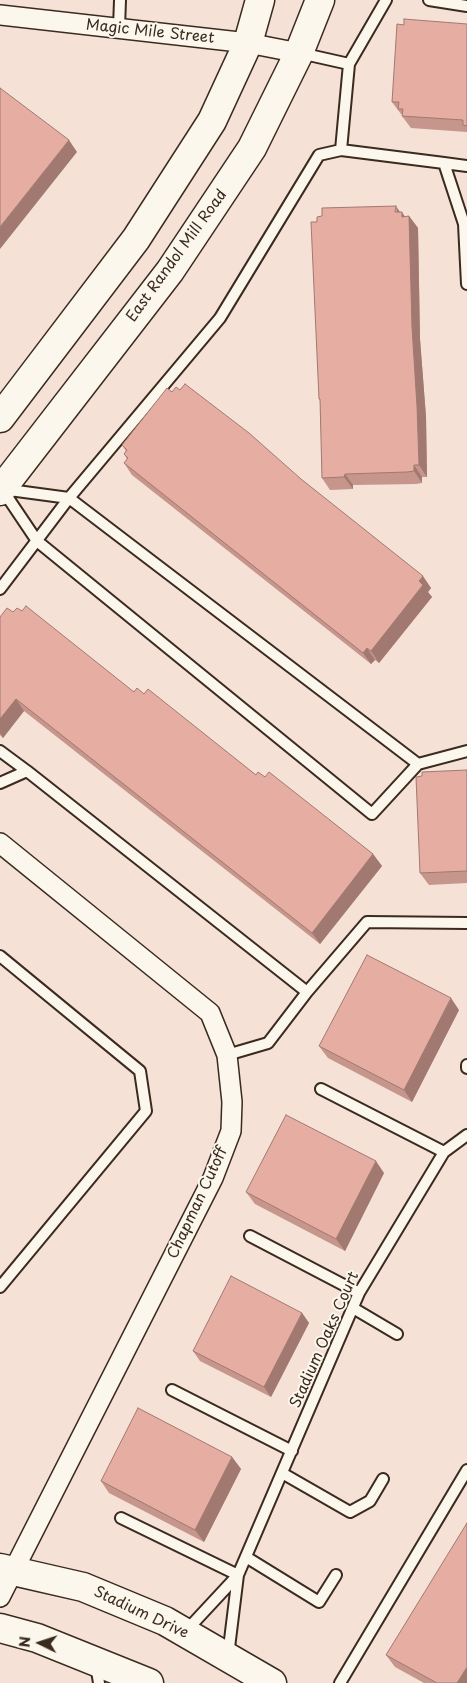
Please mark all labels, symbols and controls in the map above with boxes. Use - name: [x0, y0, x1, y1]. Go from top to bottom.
- street label: Magic Mile Street: [85, 16, 215, 48]
- street label: East Randol Mill Road: [123, 186, 231, 326]
- street label: Chapman Cutoff: [164, 1144, 232, 1262]
- street label: Stadium Oaks Court: [287, 1269, 363, 1411]
- street label: Stadium Drive: [91, 1583, 191, 1643]
- north arrow: [15, 1618, 65, 1668]
- text: N: [14, 1636, 35, 1648]

